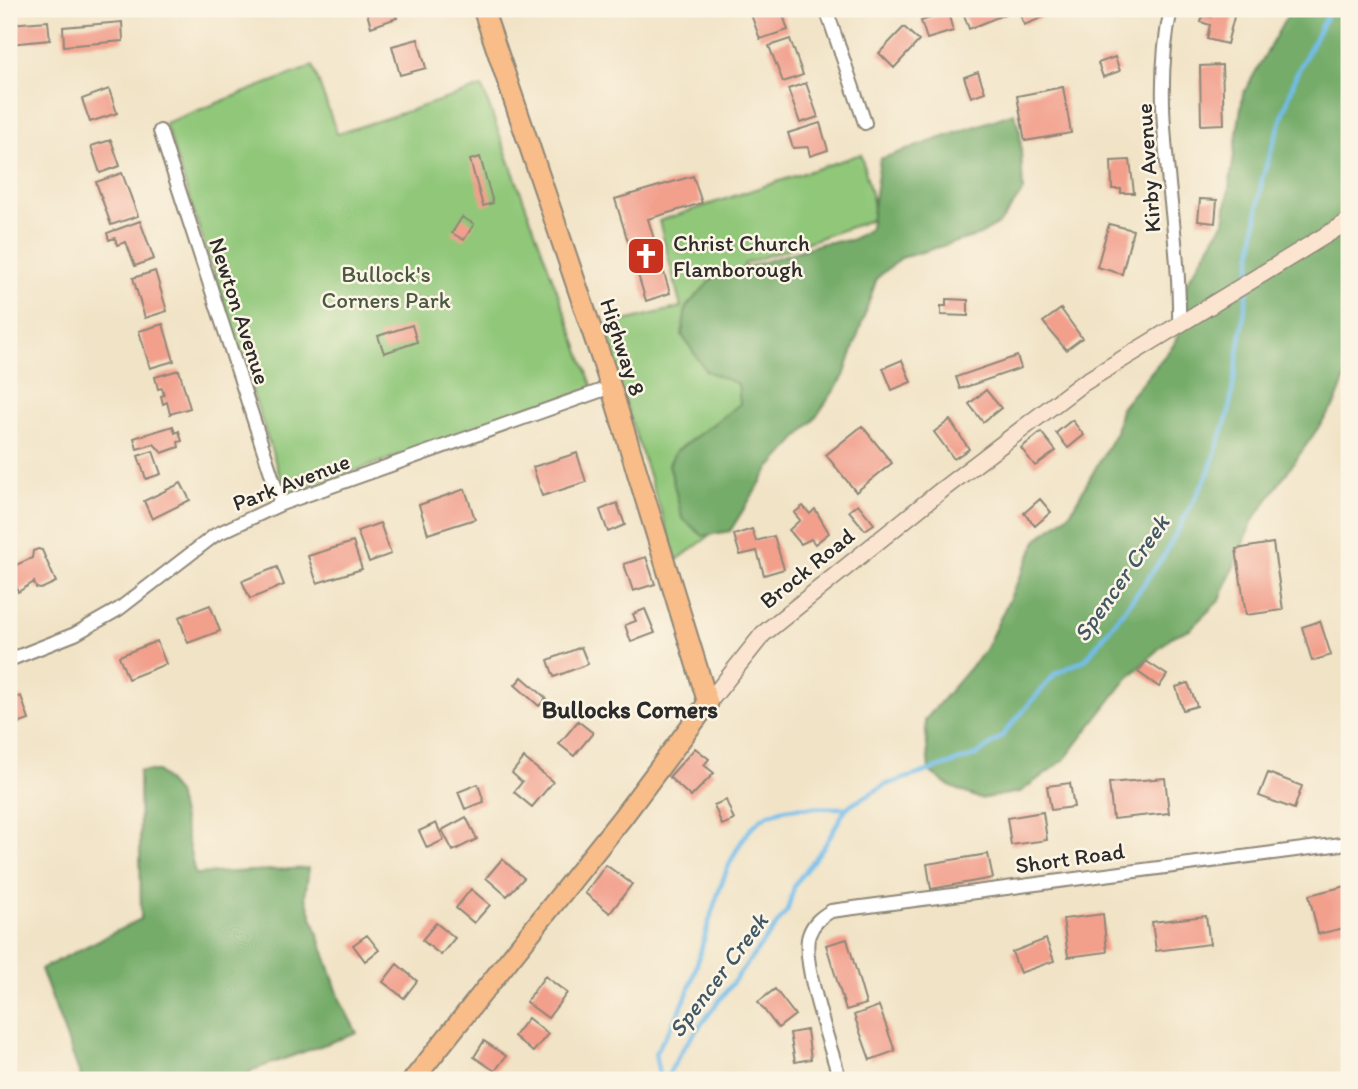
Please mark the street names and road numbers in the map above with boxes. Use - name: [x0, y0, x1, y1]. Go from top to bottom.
- street label: Kirby Avenue: [1130, 102, 1166, 234]
- street label: Newton Avenue: [203, 234, 277, 388]
- street label: Highway 8: [594, 295, 652, 399]
- street label: Park Avenue: [228, 447, 354, 517]
- street label: Brock Road: [754, 521, 860, 615]
- street label: Short Road: [1014, 836, 1127, 880]

